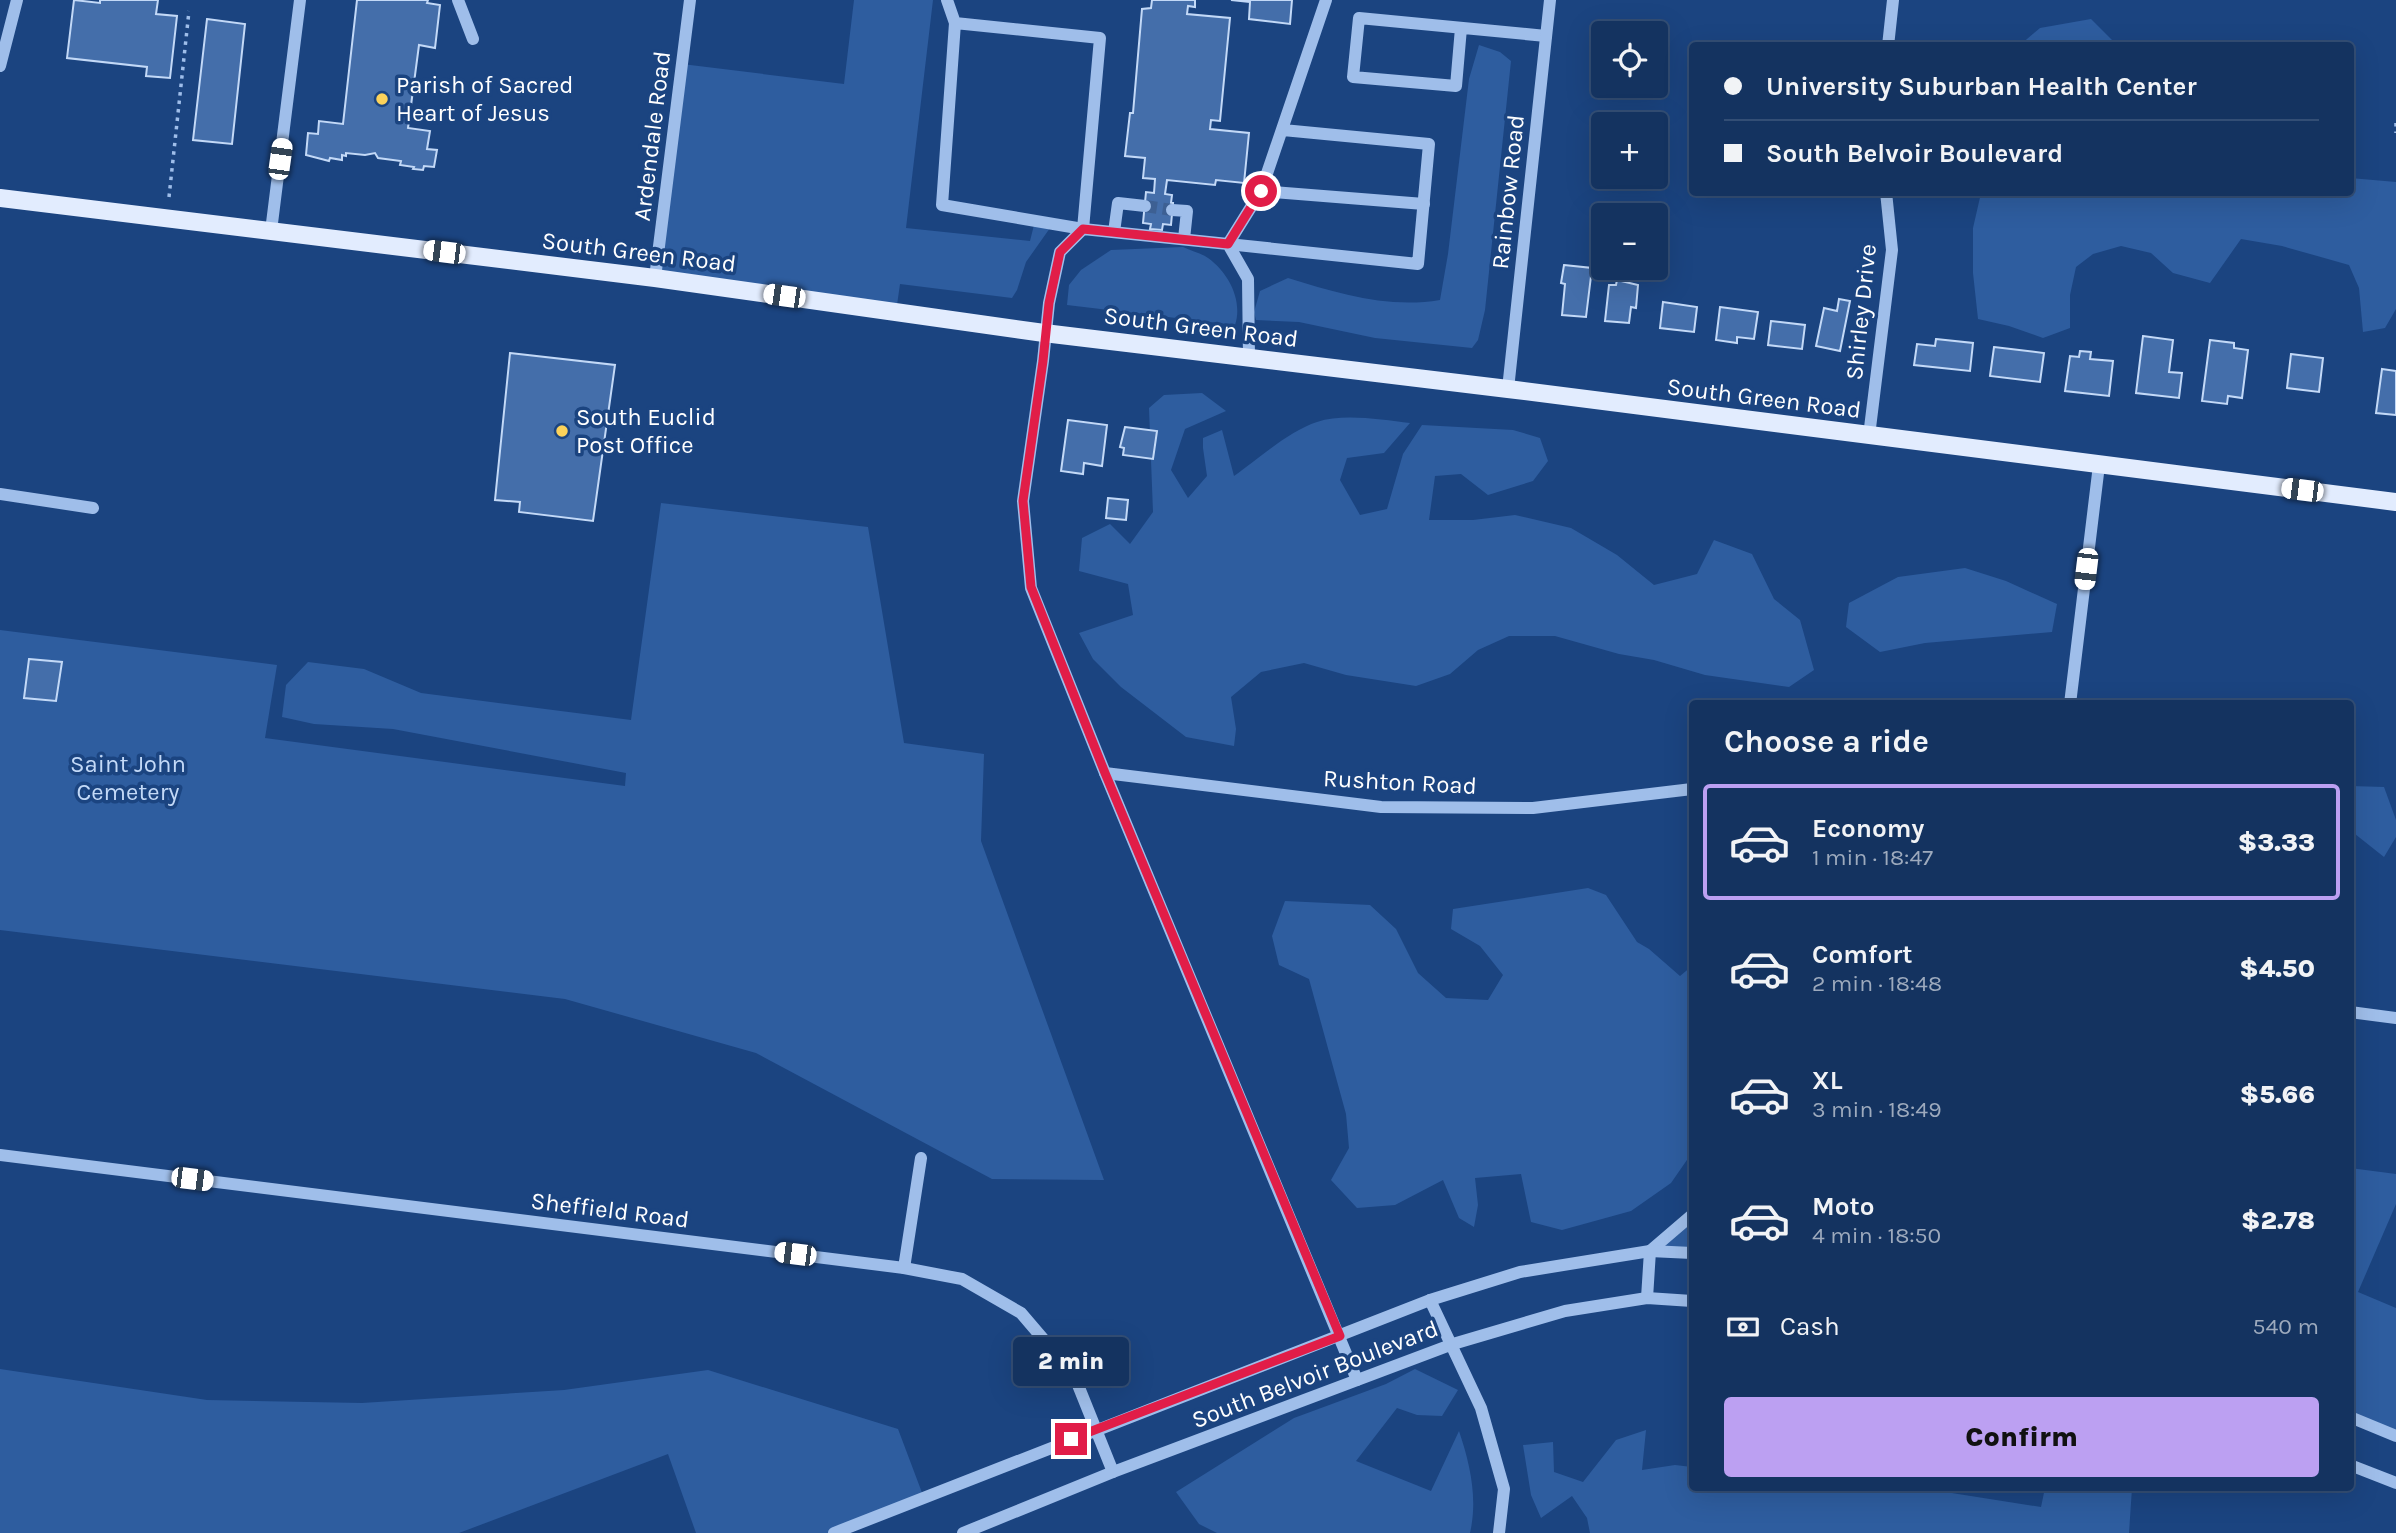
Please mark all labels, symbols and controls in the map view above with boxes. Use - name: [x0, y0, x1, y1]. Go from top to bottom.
- map controls: [1591, 21, 1668, 280]
- button: locate: [1591, 21, 1668, 98]
- street label: Ardendale Road: [628, 49, 676, 223]
- place label: Parish of Sacred Heart of Jesus: [396, 71, 573, 127]
- text: University Suburban Health Center: [1766, 71, 2197, 102]
- marker: Parish of Sacred Heart of Jesus: [374, 91, 390, 107]
- button: +: [1591, 112, 1668, 189]
- street label: Rainbow Road: [1486, 113, 1530, 271]
- car: [267, 137, 294, 181]
- text: South Belvoir Boulevard: [1766, 138, 2063, 169]
- route start: [1245, 175, 1277, 207]
- button: −: [1591, 203, 1668, 280]
- street label: South Green Road: [540, 226, 738, 278]
- car: [422, 239, 467, 265]
- street label: Shirley Drive: [1840, 243, 1882, 381]
- car: [762, 283, 807, 309]
- street label: South Green Road: [1102, 301, 1300, 353]
- street label: South Green Road: [1665, 372, 1863, 424]
- place label: South Euclid Post Office: [576, 403, 716, 459]
- marker: South Euclid Post Office: [554, 423, 570, 439]
- car: [2280, 477, 2325, 503]
- car: [2074, 547, 2099, 591]
- text: Choose a ride: [1724, 723, 1929, 760]
- park label: Saint John Cemetery: [70, 750, 186, 806]
- street label: Rushton Road: [1322, 764, 1478, 800]
- icon: car: [1728, 811, 1791, 874]
- text: Economy: [1812, 813, 1924, 844]
- text: $3.33: [2238, 827, 2315, 858]
- text: 1 min · 18:47: [1812, 844, 1933, 871]
- icon: car: [1728, 937, 1791, 1000]
- text: Comfort: [1812, 939, 1913, 970]
- text: $4.50: [2239, 953, 2315, 984]
- text: 2 min · 18:48: [1812, 970, 1942, 997]
- icon: car: [1728, 1063, 1791, 1126]
- text: XL: [1812, 1065, 1843, 1096]
- text: $5.66: [2240, 1079, 2315, 1110]
- text: 3 min · 18:49: [1812, 1096, 1942, 1123]
- car: [170, 1166, 215, 1192]
- street label: Sheffield Road: [529, 1186, 691, 1234]
- icon: car: [1728, 1189, 1791, 1252]
- text: Moto: [1812, 1191, 1874, 1222]
- text: $2.78: [2241, 1205, 2315, 1236]
- text: 4 min · 18:50: [1812, 1222, 1941, 1249]
- car: [773, 1241, 818, 1267]
- icon: cash: [1724, 1308, 1762, 1346]
- text: Cash: [1780, 1311, 1840, 1342]
- text: 540 m: [2253, 1313, 2319, 1340]
- street label: South Belvoir Boulevard: [1188, 1314, 1442, 1434]
- callout: 2 min: [1013, 1338, 1129, 1386]
- text: 2 min: [1038, 1348, 1104, 1375]
- button: Confirm: [1724, 1397, 2319, 1477]
- route end: [1055, 1423, 1087, 1455]

